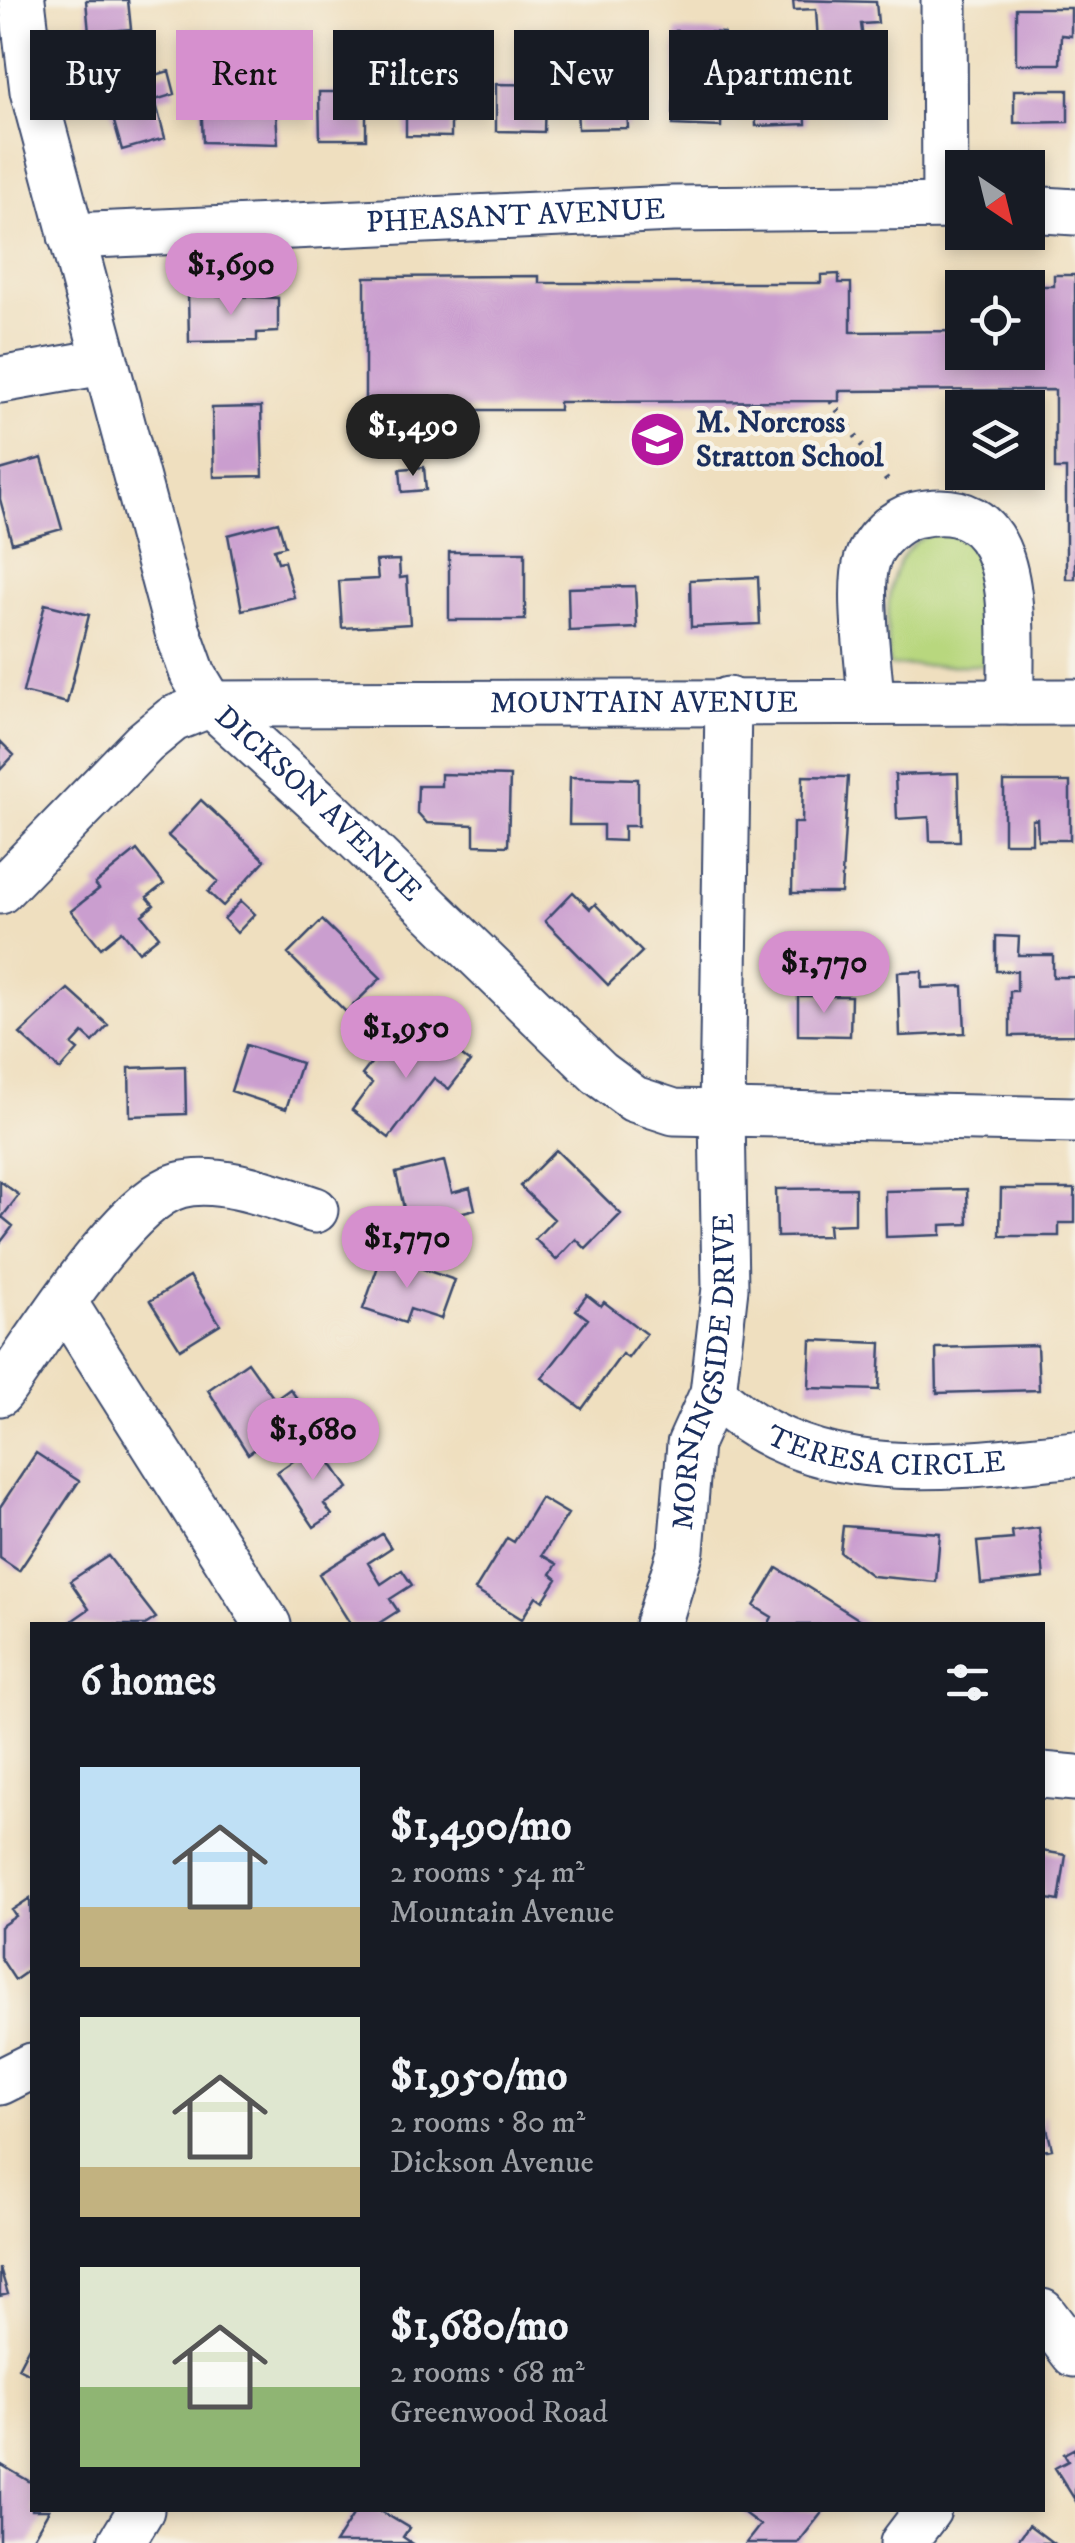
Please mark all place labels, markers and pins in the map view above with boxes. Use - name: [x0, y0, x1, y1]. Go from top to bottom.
- pin: $1,690: [150, 233, 312, 318]
- pin: $1,490: [332, 394, 494, 479]
- place label: M. Norcross Stratton School: [696, 405, 885, 476]
- school or university icon: M. Norcross Stratton School: [627, 410, 687, 470]
- pin: $1,770: [743, 931, 905, 1016]
- pin: $1,950: [325, 996, 487, 1081]
- pin: $1,770: [326, 1206, 488, 1291]
- pin: $1,680: [232, 1398, 394, 1483]

